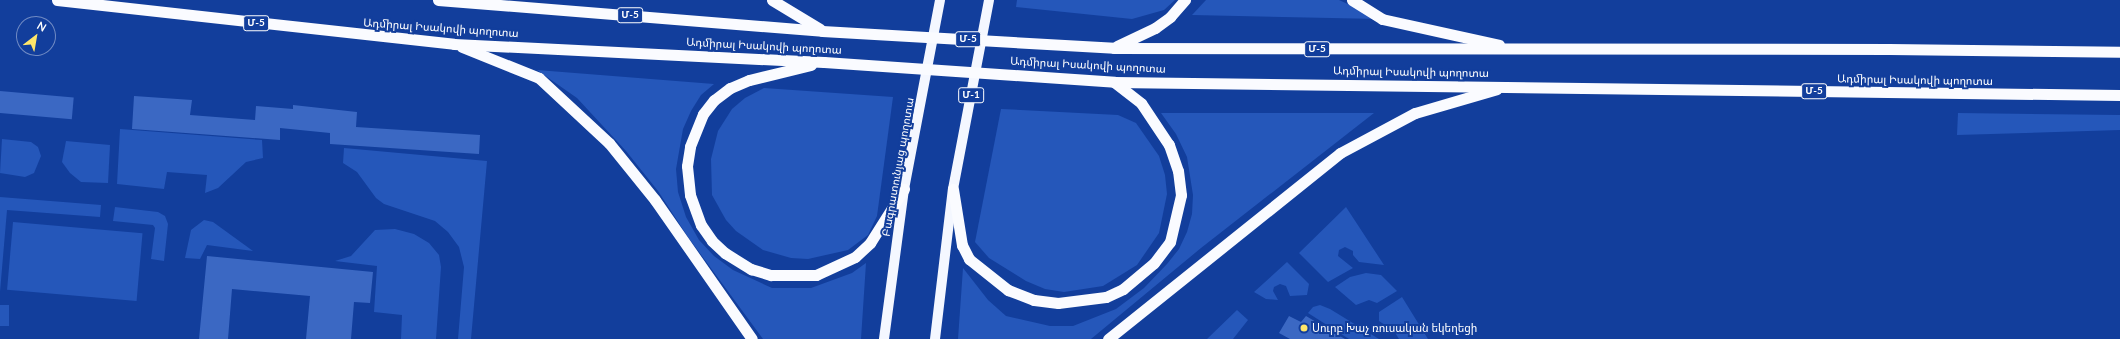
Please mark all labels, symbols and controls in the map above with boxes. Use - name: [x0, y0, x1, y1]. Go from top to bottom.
- road number: Մ-5: [617, 7, 643, 23]
- road number: Մ-5: [243, 15, 269, 31]
- north arrow: [16, 16, 56, 56]
- street label: Ադմիրալ Իսակովի պողոտա: [363, 16, 519, 40]
- text: N: [35, 18, 49, 34]
- road number: Մ-5: [955, 31, 981, 47]
- street label: Ադմիրալ Իսակովի պողոտա: [686, 35, 842, 57]
- road number: Մ-5: [1304, 41, 1330, 57]
- street label: Ադմիրալ Իսակովի պողոտա: [1010, 54, 1166, 76]
- street label: Ադմիրալ Իսակովի պողոտա: [1333, 64, 1489, 80]
- street label: Ադմիրալ Իսակովի պողոտա: [1837, 72, 1993, 88]
- road number: Մ-5: [1801, 83, 1827, 99]
- road number: Մ-1: [958, 87, 984, 103]
- street label: Բագրատունյաց պողոտա: [879, 97, 917, 237]
- place label: Սուրբ Խաչ ռուսական եկեղեցի: [1312, 321, 1477, 335]
- marker: Սուրբ Խաչ ռուսական եկեղեցի: [1299, 323, 1309, 333]

